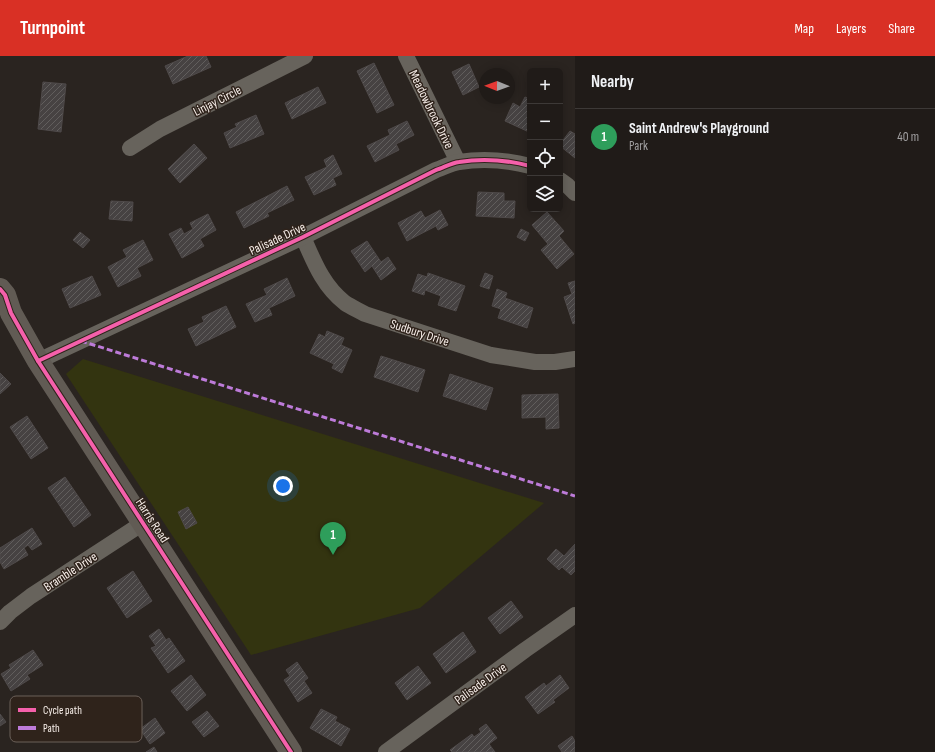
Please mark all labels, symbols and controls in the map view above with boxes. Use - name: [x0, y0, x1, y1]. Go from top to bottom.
- text: Turnpoint: [20, 17, 85, 40]
- text: Map: [794, 20, 814, 37]
- text: Layers: [836, 20, 866, 37]
- text: Share: [888, 20, 915, 37]
- street label: Meadowbrook Drive: [405, 68, 457, 151]
- north arrow: [479, 68, 515, 104]
- map controls: [527, 68, 563, 212]
- button: +: [527, 68, 563, 104]
- text: Nearby: [591, 72, 634, 92]
- street label: Linjay Circle: [191, 82, 244, 120]
- button: −: [527, 104, 563, 140]
- text: Saint Andrew's Playground: [629, 119, 769, 138]
- text: 1: [601, 129, 607, 145]
- text: 40 m: [897, 129, 919, 145]
- text: Park: [629, 138, 648, 154]
- button: locate: [527, 140, 563, 176]
- button: layers: [527, 176, 563, 212]
- street label: Palisade Drive: [247, 219, 308, 259]
- street label: Sudbury Drive: [388, 316, 451, 350]
- your location: [273, 476, 293, 496]
- street label: Harris Road: [132, 495, 172, 546]
- pin: 1: [320, 522, 346, 555]
- street label: Bramble Drive: [41, 549, 100, 595]
- street label: Palisade Drive: [451, 660, 510, 708]
- legend: [10, 696, 142, 742]
- text: Cycle path: [43, 704, 82, 717]
- text: Path: [43, 722, 60, 735]

